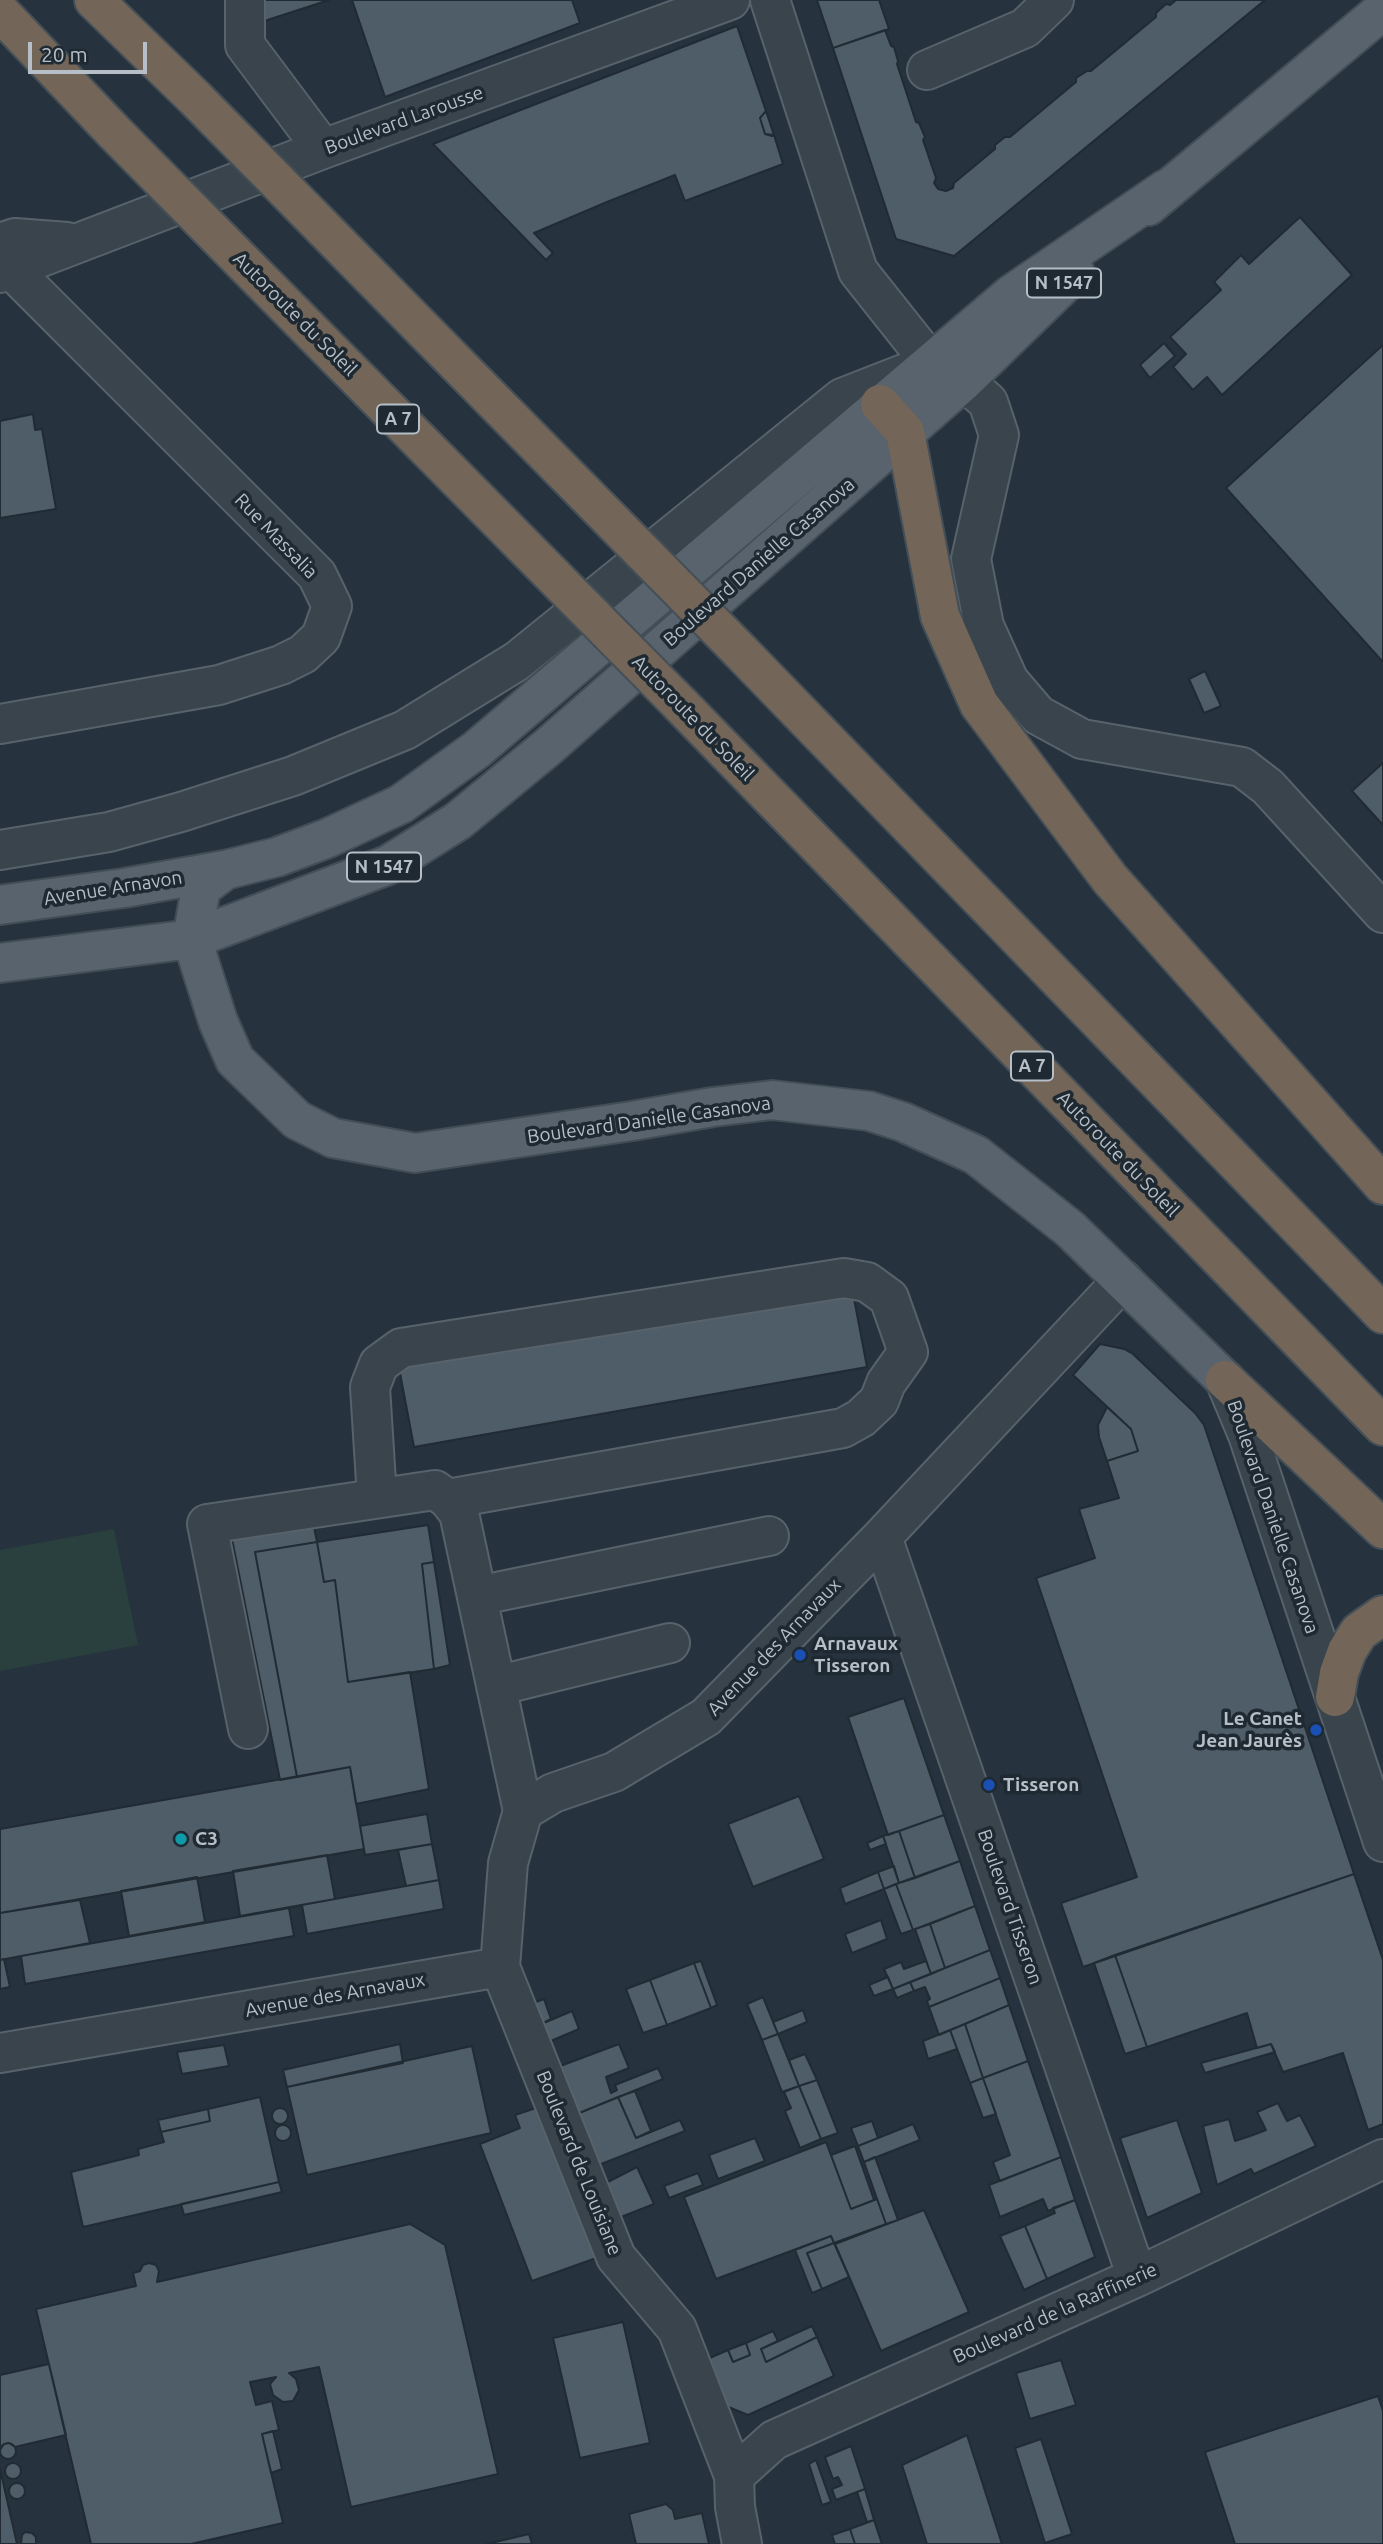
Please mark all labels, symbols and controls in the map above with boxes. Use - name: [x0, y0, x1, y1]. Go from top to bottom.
- scale bar: [32, 28, 150, 72]
- text: 20 m: [41, 42, 88, 66]
- street label: Boulevard Larousse: [322, 81, 486, 159]
- street label: Autoroute du Soleil: [228, 247, 362, 381]
- road number: N 1547: [1027, 268, 1101, 298]
- road number: A 7: [377, 404, 419, 433]
- street label: Boulevard Danielle Casanova: [659, 473, 859, 651]
- street label: Rue Massalia: [230, 489, 322, 583]
- street label: Autoroute du Soleil: [627, 651, 759, 785]
- road number: N 1547: [347, 852, 421, 882]
- street label: Avenue Arnavon: [42, 866, 184, 910]
- road number: A 7: [1011, 1051, 1053, 1080]
- street label: Autoroute du Soleil: [1052, 1087, 1184, 1221]
- street label: Boulevard Danielle Casanova: [526, 1092, 772, 1148]
- street label: Boulevard Danielle Casanova: [1222, 1397, 1324, 1637]
- street label: Avenue des Arnavaux: [703, 1574, 845, 1720]
- place label: Arnavaux Tisseron: [814, 1633, 898, 1677]
- marker: Arnavaux Tisseron: [792, 1647, 808, 1663]
- place label: Le Canet Jean Jaurès: [1196, 1708, 1302, 1752]
- marker: Le Canet Jean Jaurès: [1308, 1722, 1324, 1738]
- place label: Tisseron: [1003, 1774, 1079, 1796]
- marker: Tisseron: [981, 1777, 997, 1793]
- street label: Boulevard Tisseron: [973, 1826, 1047, 1988]
- place label: C3: [195, 1828, 218, 1850]
- marker: C3: [173, 1831, 189, 1847]
- street label: Avenue des Arnavaux: [243, 1968, 427, 2022]
- street label: Boulevard de Louisiane: [531, 2067, 627, 2259]
- street label: Boulevard de la Raffinerie: [950, 2258, 1160, 2368]

